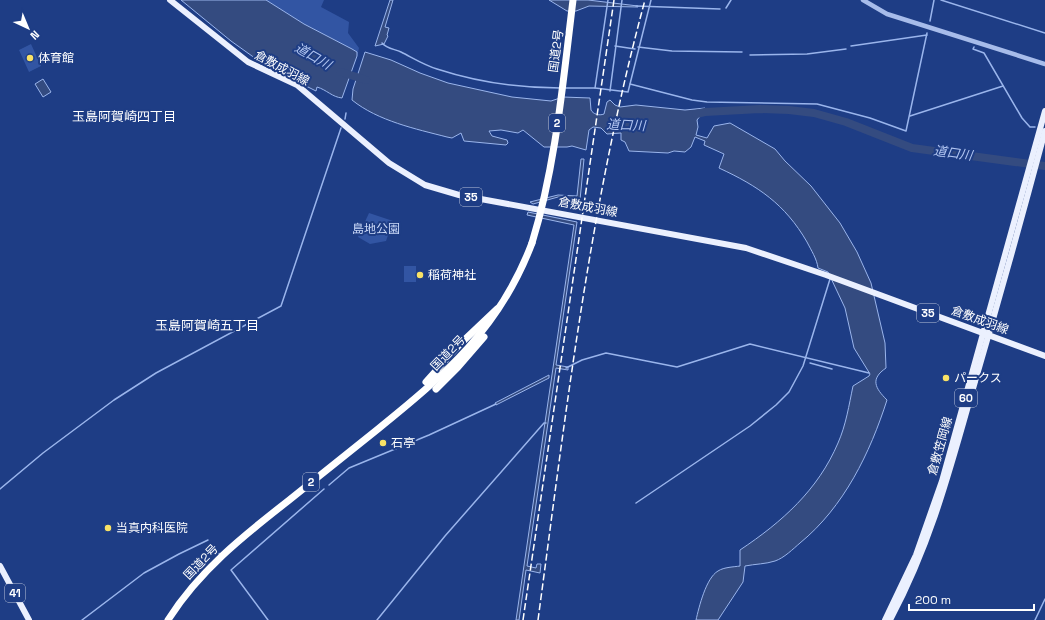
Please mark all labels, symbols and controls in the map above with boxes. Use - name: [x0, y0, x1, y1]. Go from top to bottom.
- north arrow: [8, 8, 48, 48]
- text: N: [27, 28, 42, 43]
- street label: 国道2号: [545, 28, 567, 74]
- water label: 道口川: [292, 39, 336, 74]
- street label: 倉敷成羽線: [252, 47, 312, 89]
- place label: 体育館: [38, 50, 74, 66]
- marker: 体育館: [25, 53, 35, 63]
- district label: 玉島阿賀崎四丁目: [72, 108, 176, 125]
- road number: 2: [549, 114, 565, 132]
- water label: 道口川: [606, 116, 648, 134]
- water label: 道口川: [932, 142, 975, 164]
- road number: 35: [460, 188, 482, 206]
- street label: 倉敷成羽線: [557, 193, 619, 221]
- park label: 島地公園: [352, 221, 400, 237]
- place label: 稲荷神社: [428, 267, 476, 283]
- marker: 稲荷神社: [415, 270, 425, 280]
- street label: 倉敷成羽線: [949, 302, 1011, 338]
- road number: 35: [917, 304, 939, 322]
- district label: 玉島阿賀崎五丁目: [155, 317, 259, 334]
- street label: 国道2号: [427, 332, 469, 374]
- place label: パークス: [954, 370, 1002, 386]
- marker: パークス: [941, 373, 951, 383]
- road number: 60: [955, 389, 977, 407]
- street label: 倉敷笠岡線: [924, 415, 956, 477]
- place label: 石亭: [391, 435, 415, 451]
- marker: 石亭: [378, 438, 388, 448]
- road number: 2: [303, 473, 319, 491]
- place label: 当真内科医院: [116, 520, 188, 536]
- marker: 当真内科医院: [103, 523, 113, 533]
- street label: 国道2号: [180, 541, 222, 583]
- road number: 41: [5, 584, 25, 602]
- scale bar: [909, 586, 1034, 612]
- text: 200 m: [915, 592, 951, 608]

